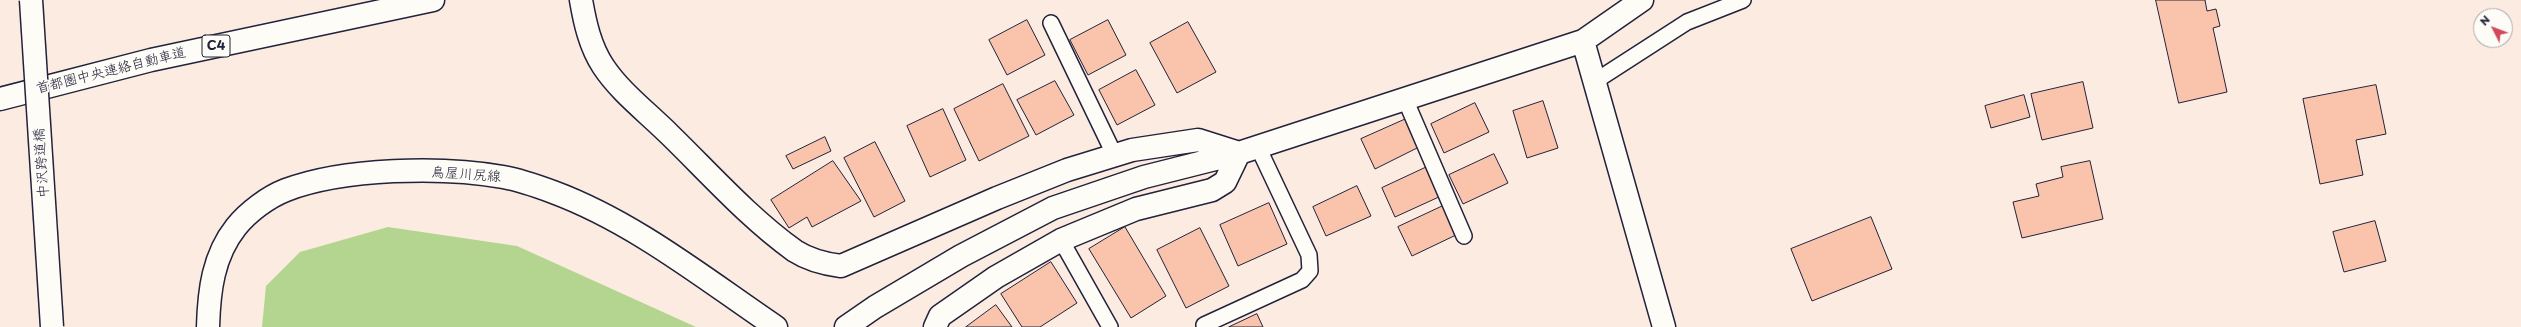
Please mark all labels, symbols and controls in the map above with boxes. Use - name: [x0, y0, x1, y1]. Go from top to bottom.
- north arrow: [2473, 8, 2513, 48]
- text: N: [2475, 11, 2494, 29]
- road number: C4: [202, 35, 230, 57]
- street label: 首都圏中央連絡自動車道: [34, 44, 188, 98]
- street label: 中沢跨道橋: [31, 127, 53, 199]
- street label: 鳥屋川尻線: [430, 164, 502, 186]

